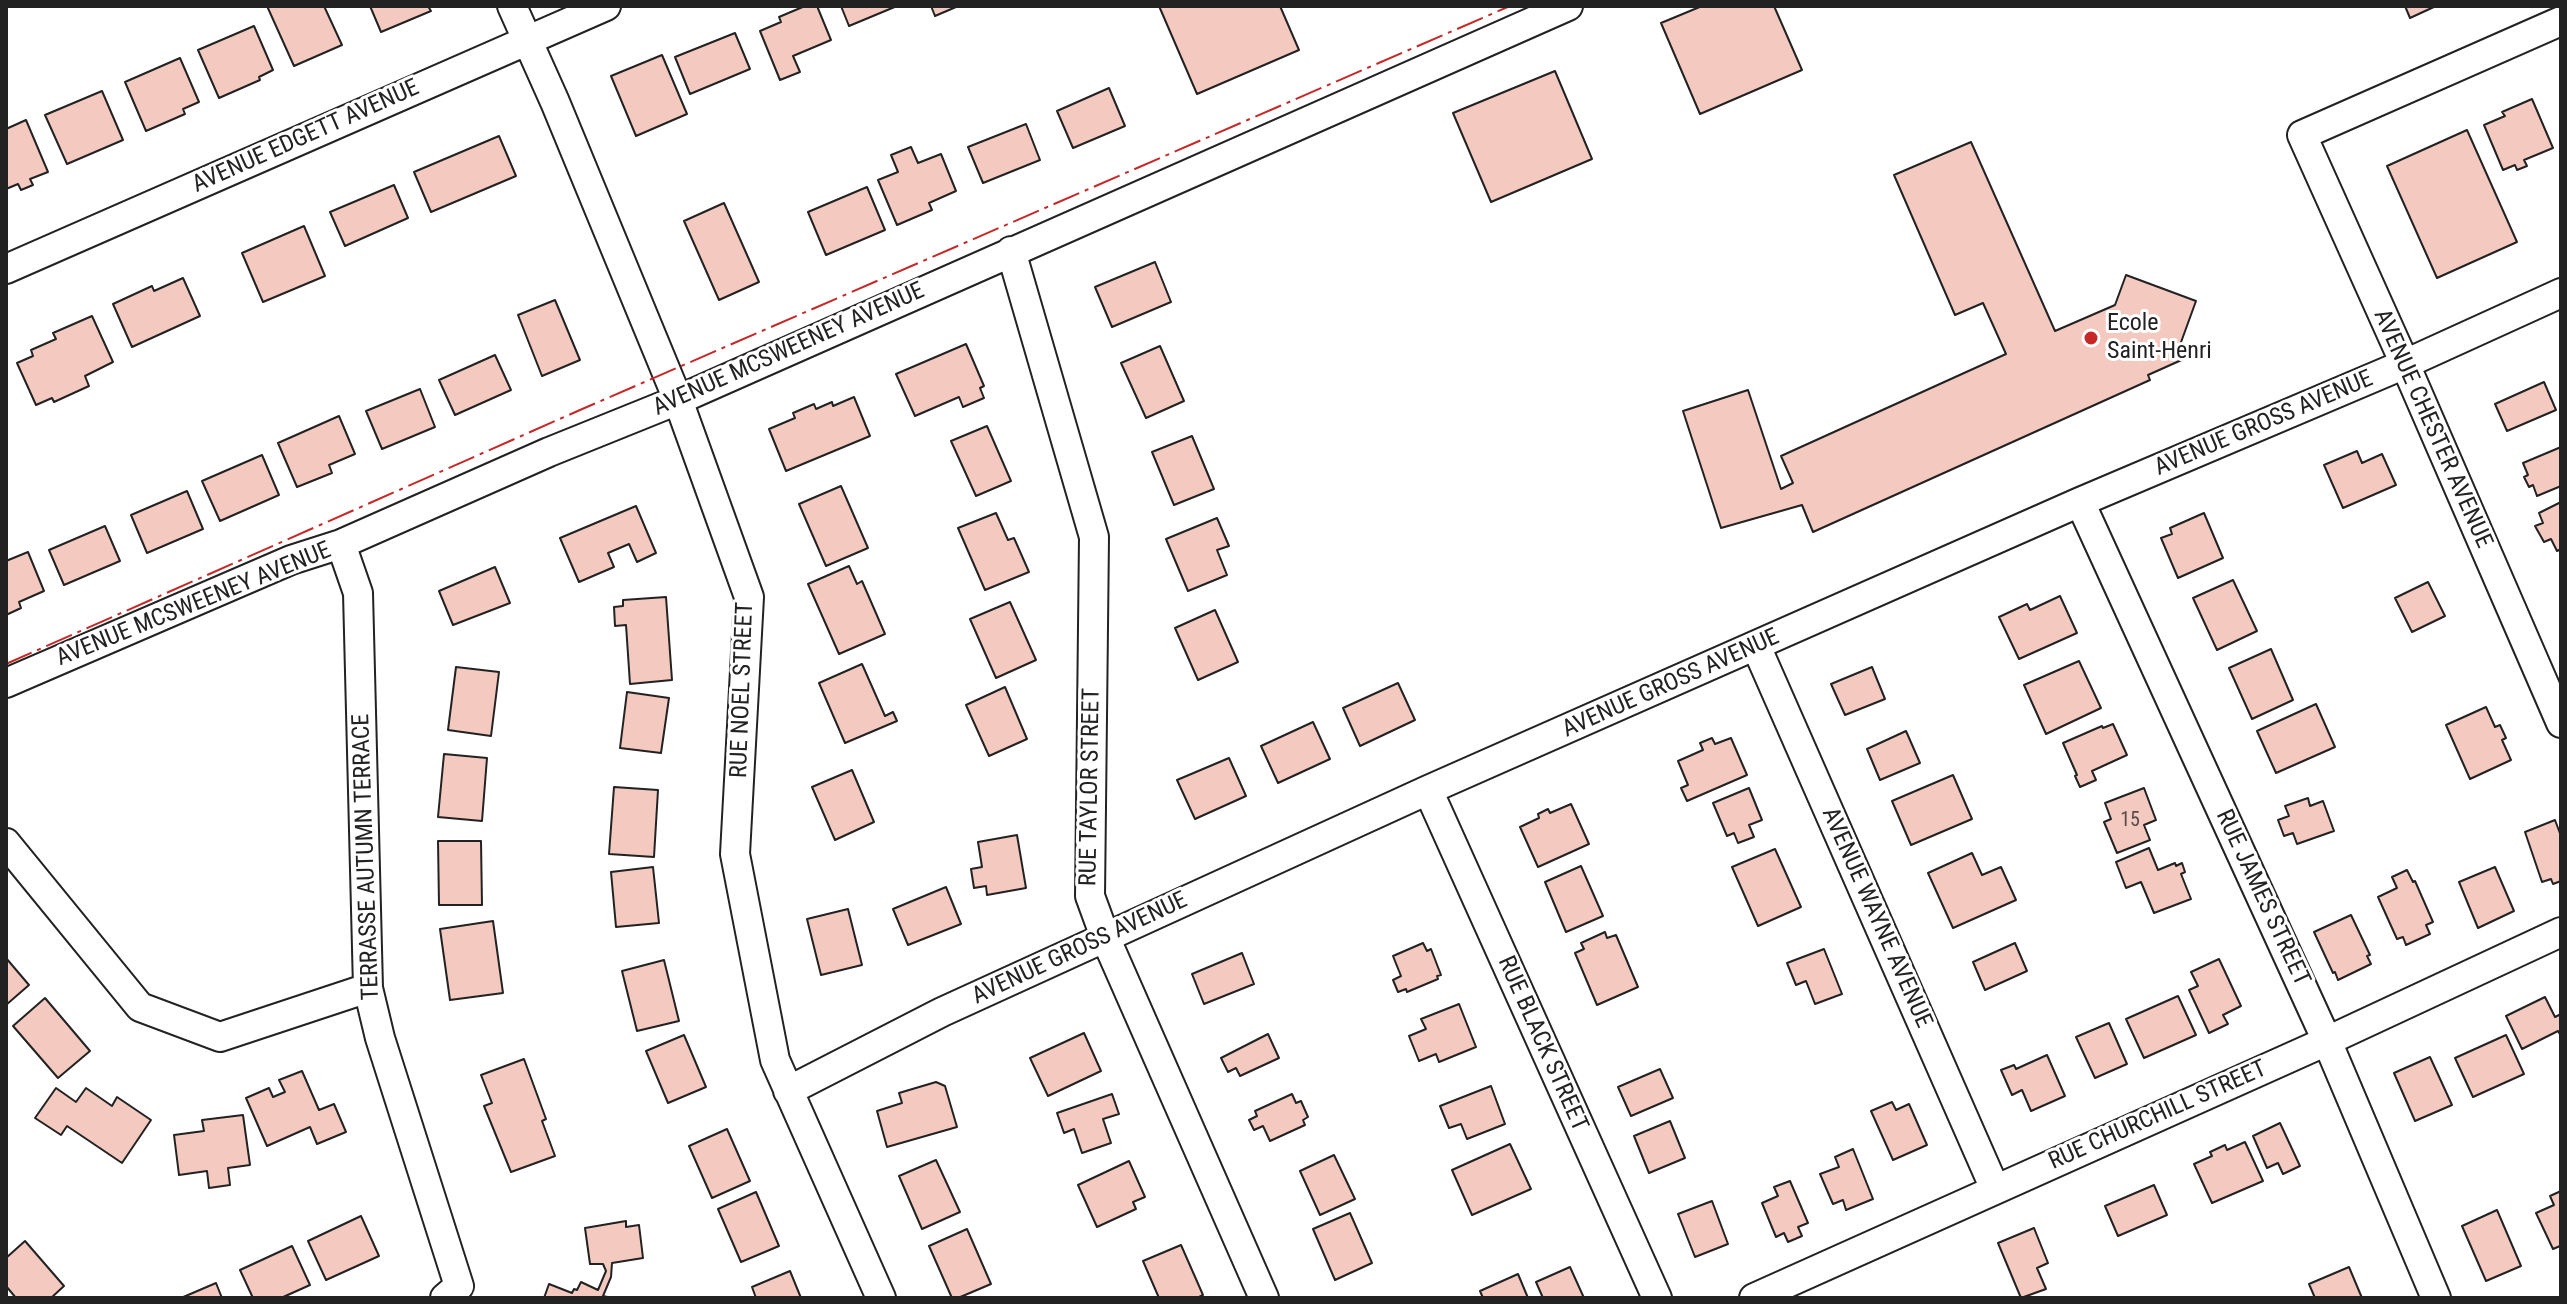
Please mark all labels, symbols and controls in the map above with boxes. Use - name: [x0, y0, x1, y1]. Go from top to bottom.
- street label: AVENUE EDGETT AVENUE: [188, 74, 424, 200]
- street label: AVENUE MCSWEENEY AVENUE: [649, 277, 929, 423]
- street label: AVENUE CHESTER AVENUE: [2366, 305, 2498, 553]
- place label: Ecole Saint-Henri: [2107, 310, 2212, 366]
- marker: Ecole Saint-Henri: [2082, 329, 2100, 347]
- street label: AVENUE GROSS AVENUE: [2151, 365, 2377, 483]
- street label: AVENUE MCSWEENEY AVENUE: [52, 537, 336, 673]
- street label: RUE NOEL STREET: [726, 602, 760, 778]
- street label: AVENUE GROSS AVENUE: [1558, 623, 1784, 745]
- street label: RUE TAYLOR STREET: [1075, 688, 1107, 886]
- street label: TERRASSE AUTUMN TERRACE: [348, 713, 386, 1001]
- street label: AVENUE WAYNE AVENUE: [1814, 803, 1938, 1033]
- street label: RUE JAMES STREET: [2209, 805, 2315, 991]
- house number: 15: [2120, 809, 2140, 833]
- street label: AVENUE GROSS AVENUE: [968, 886, 1192, 1012]
- street label: RUE BLACK STREET: [1490, 952, 1594, 1136]
- street label: RUE CHURCHILL STREET: [2045, 1055, 2271, 1177]

